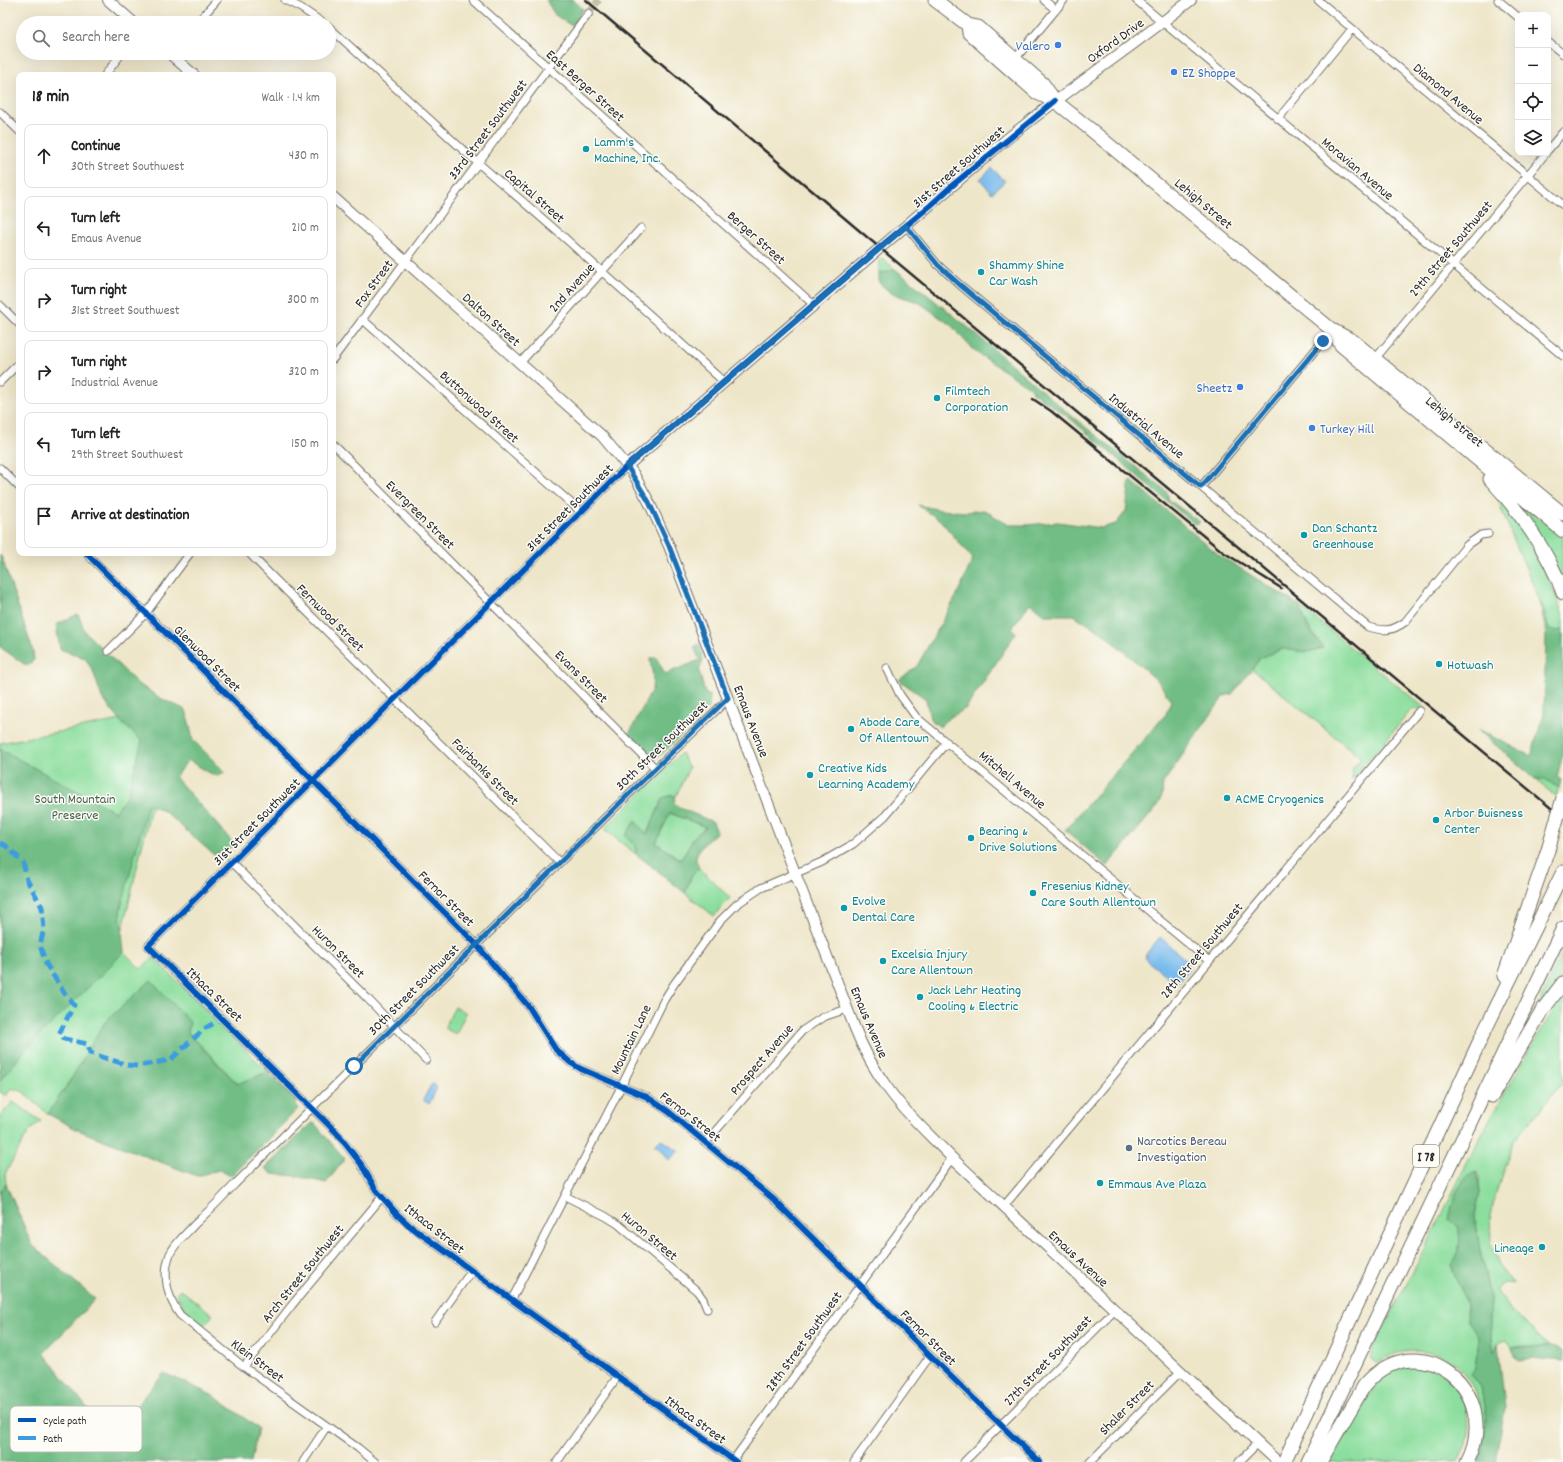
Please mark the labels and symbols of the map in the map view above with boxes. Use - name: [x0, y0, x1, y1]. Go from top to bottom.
- street label: Oxford Drive: [1083, 14, 1149, 69]
- place label: Valero: [1016, 37, 1050, 57]
- marker: Valero: [1053, 40, 1063, 50]
- street label: East Berger Street: [541, 46, 628, 127]
- street label: Diamond Avenue: [1408, 59, 1487, 130]
- place label: EZ Shoppe: [1182, 64, 1236, 84]
- marker: EZ Shoppe: [1169, 67, 1179, 77]
- street label: 33rd Street Southwest: [444, 76, 533, 184]
- street label: 31st Street Southwest: [909, 122, 1010, 213]
- place label: Lamm's Machine, Inc.: [594, 133, 661, 169]
- street label: Moravian Avenue: [1316, 133, 1397, 206]
- marker: Lamm's Machine, Inc.: [581, 144, 591, 154]
- street label: Capital Street: [499, 164, 568, 229]
- street label: Lehigh Street: [1169, 174, 1236, 235]
- street label: 29th Street Southwest: [1405, 197, 1498, 302]
- street label: Berger Street: [722, 207, 789, 270]
- street label: Fox Street: [350, 256, 399, 312]
- place label: Shammy Shine Car Wash: [989, 256, 1064, 292]
- street label: 2nd Avenue: [545, 259, 600, 318]
- marker: Shammy Shine Car Wash: [976, 267, 986, 277]
- street label: Dalton Street: [457, 289, 524, 352]
- route end: [1314, 332, 1332, 350]
- street label: Buttonwood Street: [434, 366, 523, 449]
- place label: Sheetz: [1197, 379, 1233, 399]
- place label: Filmtech Corporation: [945, 382, 1008, 418]
- marker: Sheetz: [1235, 382, 1245, 392]
- street label: Industrial Avenue: [1103, 389, 1188, 464]
- street label: Lehigh Street: [1420, 392, 1487, 453]
- marker: Filmtech Corporation: [932, 393, 942, 403]
- place label: Turkey Hill: [1320, 420, 1375, 440]
- marker: Turkey Hill: [1307, 423, 1317, 433]
- street label: 31st Street Southwest: [522, 460, 619, 557]
- street label: Evergreen Street: [380, 476, 459, 555]
- place label: Dan Schantz Greenhouse: [1312, 519, 1378, 555]
- marker: Dan Schantz Greenhouse: [1299, 530, 1309, 540]
- street label: Fernwood Street: [291, 580, 368, 657]
- street label: Glenwood Street: [168, 621, 245, 698]
- street label: Evans Street: [549, 646, 612, 709]
- place label: Hotwash: [1447, 656, 1493, 676]
- marker: Hotwash: [1434, 659, 1444, 669]
- street label: Emaus Avenue: [727, 683, 773, 761]
- street label: 30th Street Southwest: [612, 697, 713, 796]
- place label: Abode Care Of Allentown: [859, 713, 929, 749]
- marker: Abode Care Of Allentown: [846, 724, 856, 734]
- street label: Fairbanks Street: [446, 734, 523, 811]
- street label: Mitchell Avenue: [974, 746, 1050, 815]
- place label: Creative Kids Learning Academy: [818, 759, 915, 795]
- marker: Creative Kids Learning Academy: [805, 770, 815, 780]
- street label: 31st Street Southwest: [209, 774, 306, 871]
- park label: South Mountain Preserve: [35, 790, 115, 826]
- place label: ACME Cryogenics: [1235, 790, 1324, 810]
- marker: ACME Cryogenics: [1222, 793, 1232, 803]
- place label: Arbor Buisness Center: [1444, 804, 1523, 840]
- marker: Arbor Buisness Center: [1431, 815, 1441, 825]
- place label: Bearing & Drive Solutions: [979, 822, 1057, 858]
- marker: Bearing & Drive Solutions: [966, 833, 976, 843]
- street label: Fernor Street: [413, 867, 478, 932]
- place label: Fresenius Kidney Care South Allentown: [1041, 877, 1156, 913]
- marker: Fresenius Kidney Care South Allentown: [1028, 888, 1038, 898]
- place label: Evolve Dental Care: [852, 892, 915, 928]
- street label: 28th Street Southwest: [1156, 899, 1249, 1004]
- marker: Evolve Dental Care: [839, 903, 849, 913]
- street label: Huron Street: [306, 921, 369, 984]
- street label: 30th Street Southwest: [364, 940, 465, 1041]
- place label: Excelsia Injury Care Allentown: [891, 945, 973, 981]
- marker: Excelsia Injury Care Allentown: [878, 956, 888, 966]
- street label: Ithaca Street: [181, 963, 246, 1028]
- place label: Jack Lehr Heating Cooling & Electric: [928, 981, 1021, 1017]
- street label: Emaus Avenue: [844, 984, 892, 1062]
- marker: Jack Lehr Heating Cooling & Electric: [915, 992, 925, 1002]
- street label: Mountain Lane: [606, 1001, 657, 1078]
- street label: Prospect Avenue: [726, 1020, 799, 1100]
- route start: [345, 1057, 363, 1075]
- street label: Fernor Street: [655, 1087, 725, 1148]
- place label: Narcotics Bereau Investigation: [1137, 1132, 1227, 1168]
- marker: Narcotics Bereau Investigation: [1124, 1143, 1134, 1153]
- road number: I 78: [1413, 1145, 1439, 1167]
- place label: Emmaus Ave Plaza: [1108, 1175, 1207, 1195]
- marker: Emmaus Ave Plaza: [1095, 1178, 1105, 1188]
- street label: Ithaca Street: [399, 1200, 468, 1260]
- street label: Huron Street: [616, 1207, 681, 1266]
- street label: Arch Street Southwest: [258, 1221, 350, 1328]
- street label: Emaus Avenue: [1043, 1226, 1112, 1293]
- place label: Lineage: [1494, 1239, 1534, 1259]
- marker: Lineage: [1537, 1242, 1547, 1252]
- street label: 28th Street Southwest: [761, 1288, 848, 1397]
- street label: Fernor Street: [895, 1306, 960, 1371]
- street label: 27th Street Southwest: [1000, 1311, 1097, 1411]
- street label: Klein Street: [226, 1335, 288, 1388]
- street label: Shaler Street: [1095, 1376, 1160, 1441]
- street label: Ithaca Street: [660, 1391, 730, 1450]
- legend: [10, 1406, 142, 1452]
- text: Cycle path: [43, 1414, 87, 1430]
- text: Path: [43, 1432, 62, 1448]

